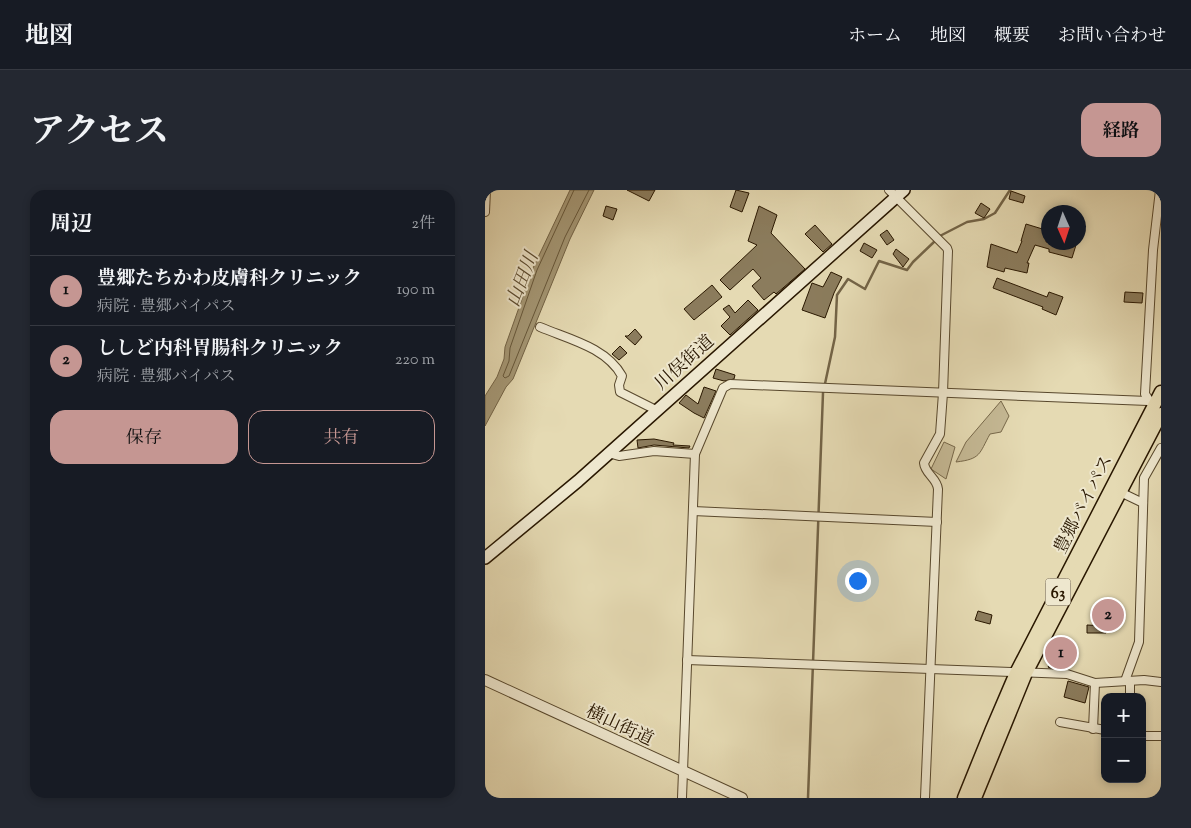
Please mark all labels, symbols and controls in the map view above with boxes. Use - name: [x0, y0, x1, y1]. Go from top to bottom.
- text: 地図: [25, 20, 73, 54]
- text: ホーム: [848, 24, 902, 50]
- text: 地図: [930, 24, 966, 50]
- text: 概要: [994, 24, 1030, 50]
- text: お問い合わせ: [1058, 24, 1166, 50]
- button: 経路: [1081, 103, 1161, 157]
- text: アクセス: [30, 108, 169, 159]
- north arrow: [1041, 205, 1086, 250]
- text: 周辺: [50, 210, 92, 240]
- text: 2件: [412, 213, 435, 236]
- water label: 山田川: [501, 247, 547, 311]
- text: 豊郷たちかわ皮膚科クリニック: [97, 266, 362, 293]
- text: 1: [63, 279, 69, 302]
- text: 190 m: [397, 279, 435, 302]
- text: 病院 · 豊郷バイパス: [97, 296, 236, 319]
- street label: 川俣街道: [650, 330, 721, 397]
- text: ししど内科胃腸科クリニック: [97, 336, 343, 363]
- text: 2: [62, 349, 70, 372]
- text: 220 m: [395, 349, 435, 372]
- text: 病院 · 豊郷バイパス: [97, 366, 236, 389]
- button: 保存: [50, 410, 238, 464]
- button: 共有: [248, 410, 435, 464]
- street label: 豊郷バイパス: [1049, 451, 1121, 559]
- your location: [845, 568, 871, 594]
- road number: 63: [1045, 578, 1071, 606]
- pin: 2: [1092, 596, 1124, 634]
- pin: 1: [1045, 634, 1077, 672]
- map controls: [1101, 693, 1146, 783]
- button: +: [1101, 693, 1146, 738]
- street label: 横山街道: [581, 700, 657, 754]
- button: −: [1101, 738, 1146, 783]

